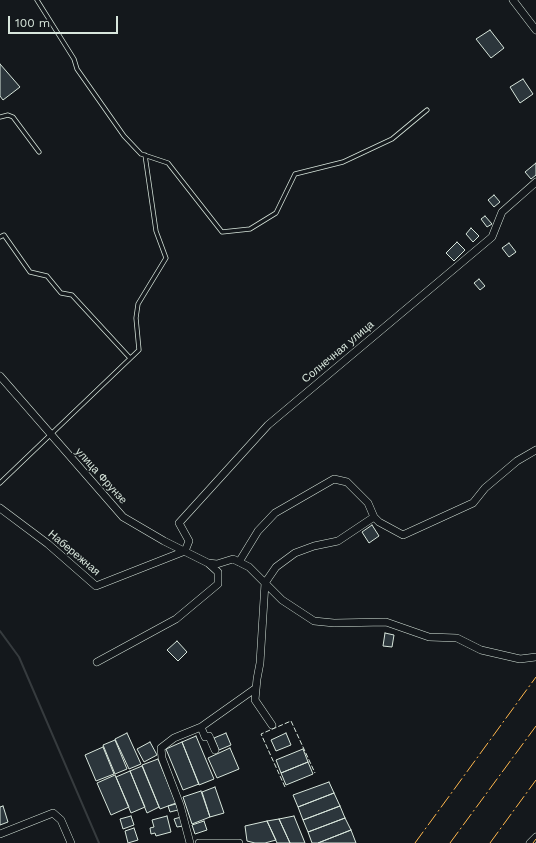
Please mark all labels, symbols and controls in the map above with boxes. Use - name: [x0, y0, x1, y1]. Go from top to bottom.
- scale bar: [10, 8, 120, 34]
- text: 100 m: [15, 16, 50, 30]
- street label: Солнечная улица: [299, 318, 377, 386]
- street label: улица Фрунзе: [72, 445, 130, 507]
- street label: Набережная: [45, 527, 103, 579]

